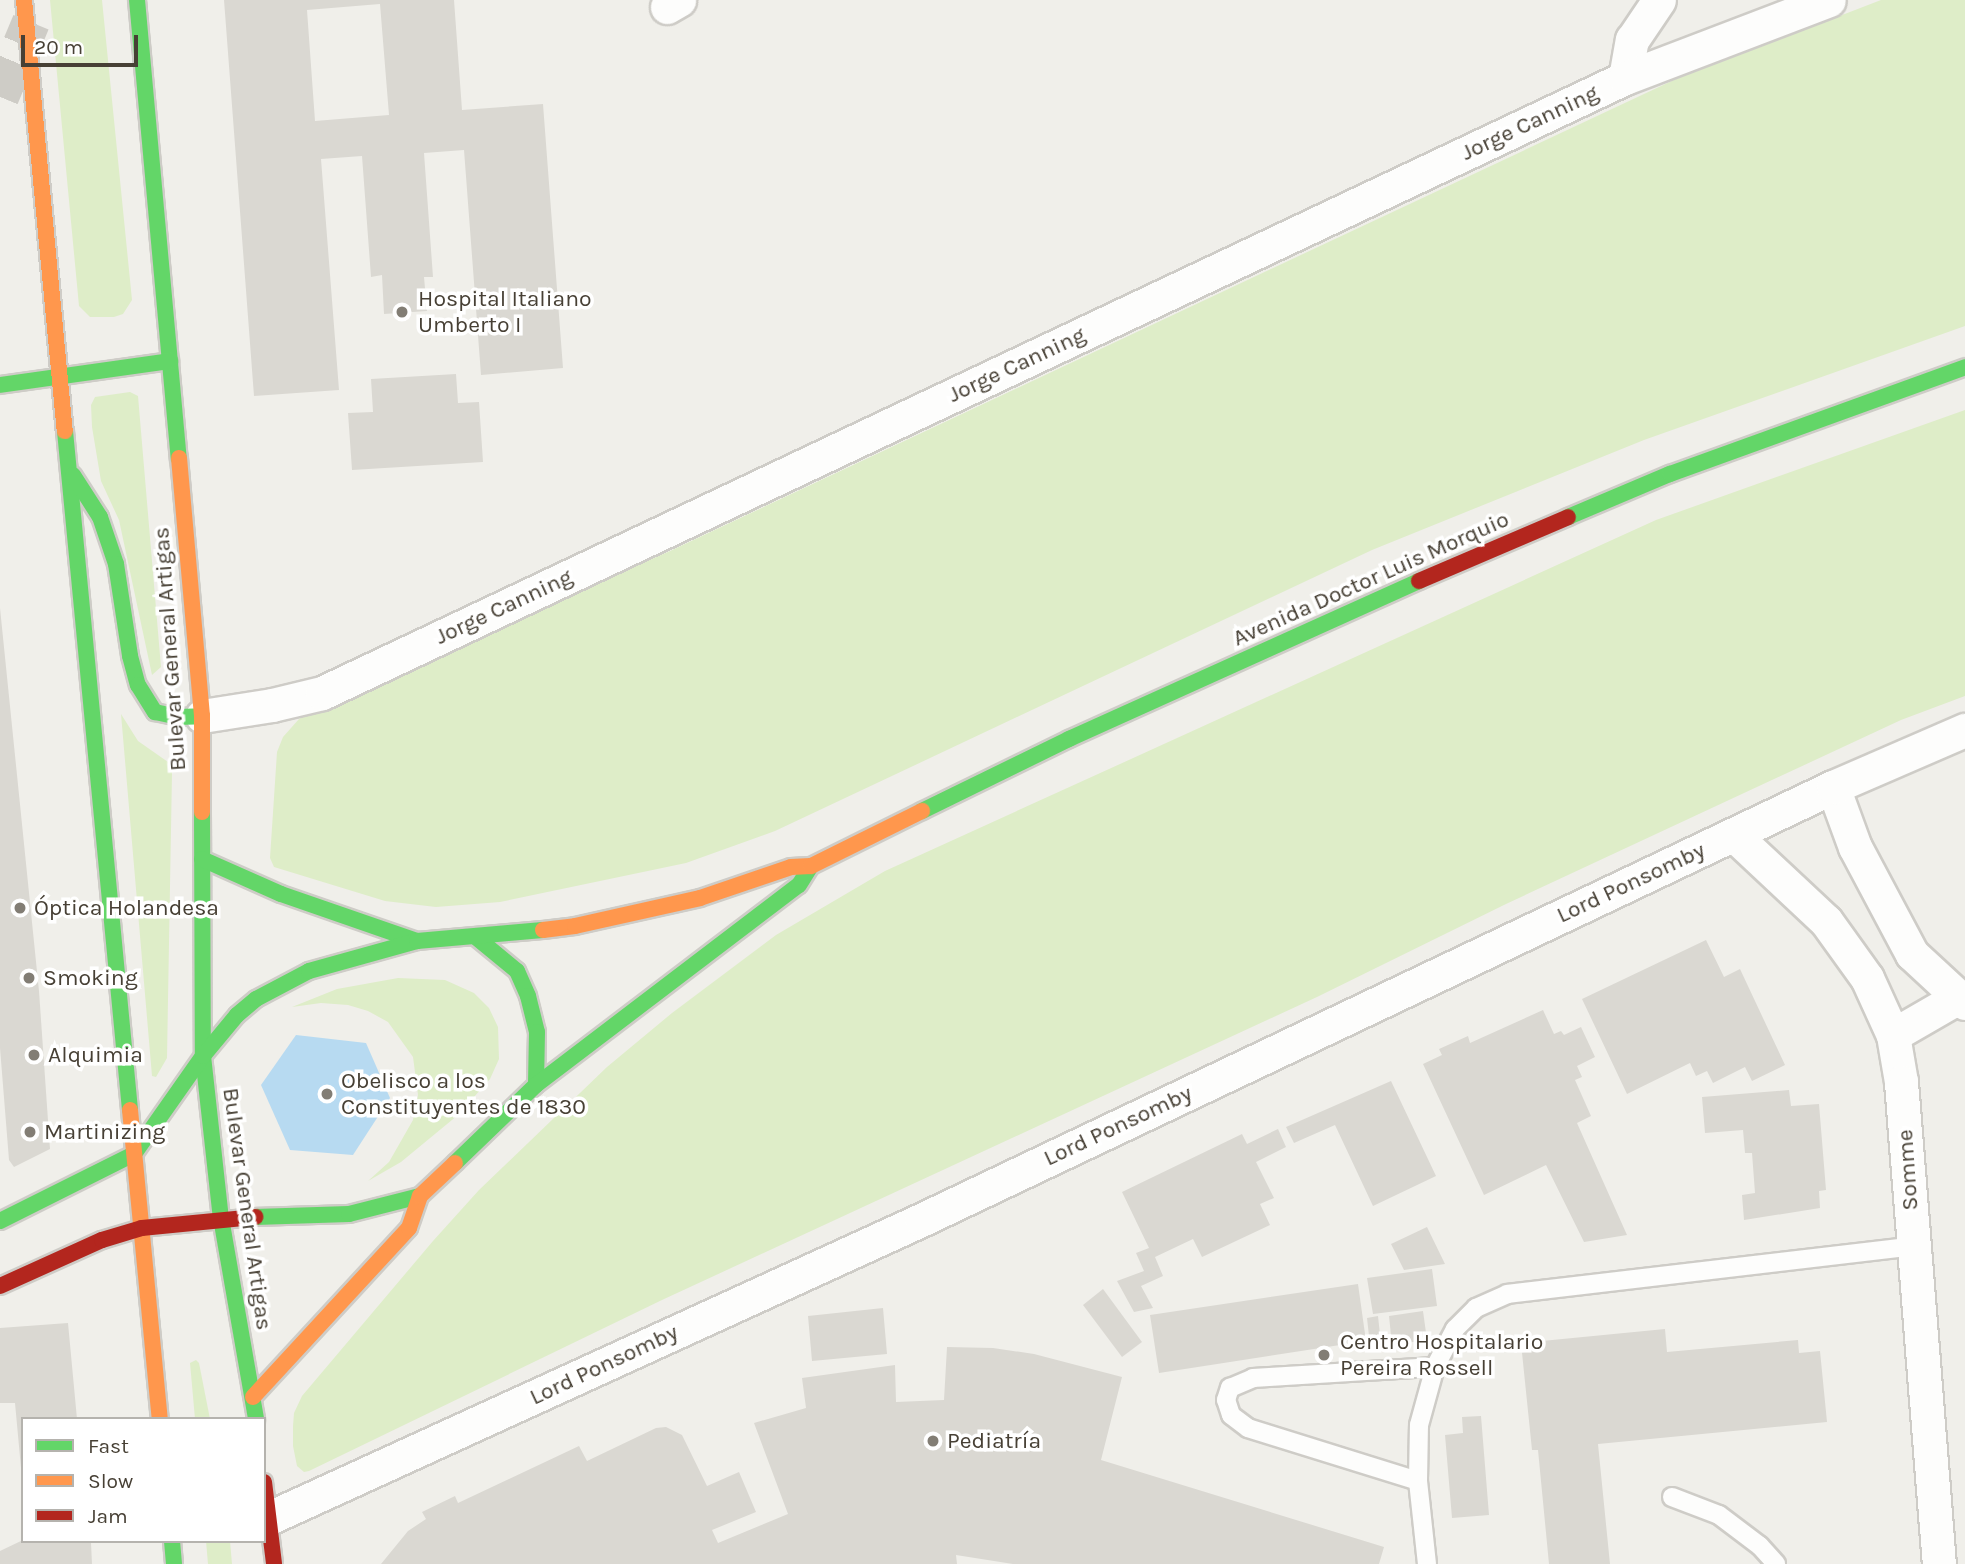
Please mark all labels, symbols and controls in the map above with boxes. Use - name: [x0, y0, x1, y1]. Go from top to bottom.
- scale bar: [24, 21, 142, 65]
- text: 20 m: [34, 35, 83, 59]
- street label: Jorge Canning: [1457, 79, 1603, 167]
- place label: Hospital Italiano Umberto I: [418, 285, 592, 339]
- marker: Hospital Italiano Umberto I: [392, 302, 412, 322]
- street label: Jorge Canning: [944, 321, 1090, 409]
- street label: Avenida Doctor Luis Morquio: [1229, 506, 1513, 652]
- street label: Bulevar General Artigas: [148, 526, 192, 772]
- street label: Jorge Canning: [431, 563, 577, 651]
- street label: Lord Ponsomby: [1552, 837, 1710, 929]
- place label: Óptica Holandesa: [34, 894, 219, 922]
- marker: Óptica Holandesa: [12, 900, 28, 916]
- place label: Smoking: [43, 964, 138, 992]
- marker: Smoking: [21, 970, 37, 986]
- place label: Alquimia: [48, 1041, 143, 1069]
- marker: Alquimia: [26, 1047, 42, 1063]
- place label: Obelisco a los Constituyentes de 1830: [341, 1067, 586, 1121]
- street label: Lord Ponsomby: [1039, 1080, 1197, 1172]
- street label: Bulevar General Artigas: [216, 1086, 278, 1332]
- marker: Obelisco a los Constituyentes de 1830: [319, 1086, 335, 1102]
- place label: Martinizing: [44, 1118, 165, 1146]
- marker: Martinizing: [22, 1124, 38, 1140]
- street label: Somme: [1891, 1128, 1925, 1212]
- street label: Lord Ponsomby: [525, 1319, 683, 1411]
- place label: Centro Hospitalario Pereira Rossell: [1340, 1328, 1543, 1382]
- marker: Centro Hospitalario Pereira Rossell: [1314, 1345, 1334, 1365]
- legend: [21, 1417, 266, 1543]
- place label: Pediatría: [947, 1427, 1041, 1455]
- marker: Pediatría: [925, 1433, 941, 1449]
- text: Fast: [88, 1434, 129, 1458]
- text: Slow: [88, 1469, 133, 1493]
- text: Jam: [88, 1504, 128, 1528]

